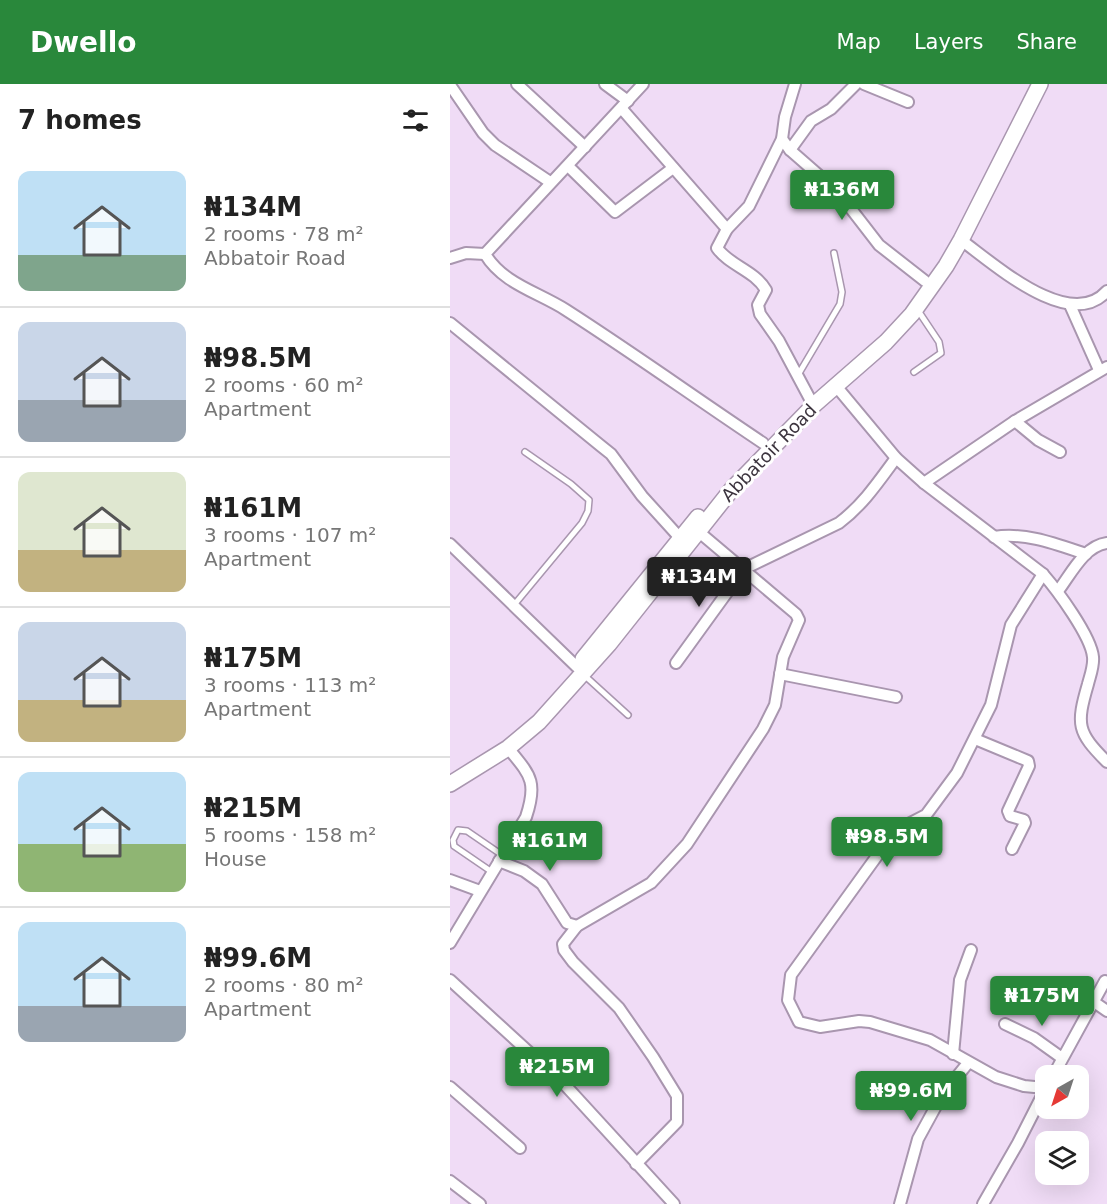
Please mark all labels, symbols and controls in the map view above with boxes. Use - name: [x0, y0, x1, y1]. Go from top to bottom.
- text: Dwello: [30, 26, 137, 59]
- text: Map: [837, 30, 881, 54]
- text: Layers: [914, 30, 983, 54]
- text: Share: [1016, 30, 1077, 54]
- icon: filters: [399, 104, 432, 137]
- text: 7 homes: [18, 105, 142, 135]
- pin: ₦136M: [800, 170, 884, 221]
- text: ₦136M: [804, 177, 880, 201]
- text: ₦134M: [204, 192, 302, 222]
- icon: home: [66, 195, 138, 267]
- text: 2 rooms · 78 m²: [204, 222, 364, 246]
- text: Abbatoir Road: [204, 246, 346, 270]
- text: ₦98.5M: [204, 343, 312, 373]
- icon: home: [66, 346, 138, 418]
- text: 2 rooms · 60 m²: [204, 373, 364, 397]
- text: Apartment: [204, 397, 311, 421]
- street label: Abbatoir Road: [717, 399, 820, 506]
- text: ₦161M: [204, 493, 302, 523]
- icon: home: [66, 496, 138, 568]
- text: 3 rooms · 107 m²: [204, 523, 376, 547]
- text: Apartment: [204, 547, 311, 571]
- pin: ₦134M: [657, 557, 741, 608]
- text: ₦134M: [661, 564, 737, 588]
- text: ₦175M: [204, 643, 302, 673]
- icon: home: [66, 646, 138, 718]
- text: 3 rooms · 113 m²: [204, 673, 376, 697]
- text: Apartment: [204, 697, 311, 721]
- text: ₦215M: [204, 793, 302, 823]
- icon: home: [66, 796, 138, 868]
- pin: ₦98.5M: [838, 817, 936, 868]
- pin: ₦161M: [508, 821, 592, 872]
- text: 5 rooms · 158 m²: [204, 823, 376, 847]
- text: ₦98.5M: [845, 824, 929, 848]
- text: ₦161M: [512, 828, 588, 852]
- text: House: [204, 847, 267, 871]
- text: ₦99.6M: [204, 943, 312, 973]
- icon: home: [66, 946, 138, 1018]
- text: 2 rooms · 80 m²: [204, 973, 364, 997]
- pin: ₦175M: [1000, 976, 1084, 1027]
- text: ₦175M: [1004, 983, 1080, 1007]
- text: Apartment: [204, 997, 311, 1021]
- pin: ₦215M: [515, 1047, 599, 1098]
- text: ₦215M: [519, 1054, 595, 1078]
- north arrow: [1035, 1065, 1089, 1119]
- map controls: [1035, 1065, 1089, 1185]
- pin: ₦99.6M: [862, 1071, 960, 1122]
- text: ₦99.6M: [869, 1078, 953, 1102]
- button: layers: [1035, 1131, 1089, 1185]

